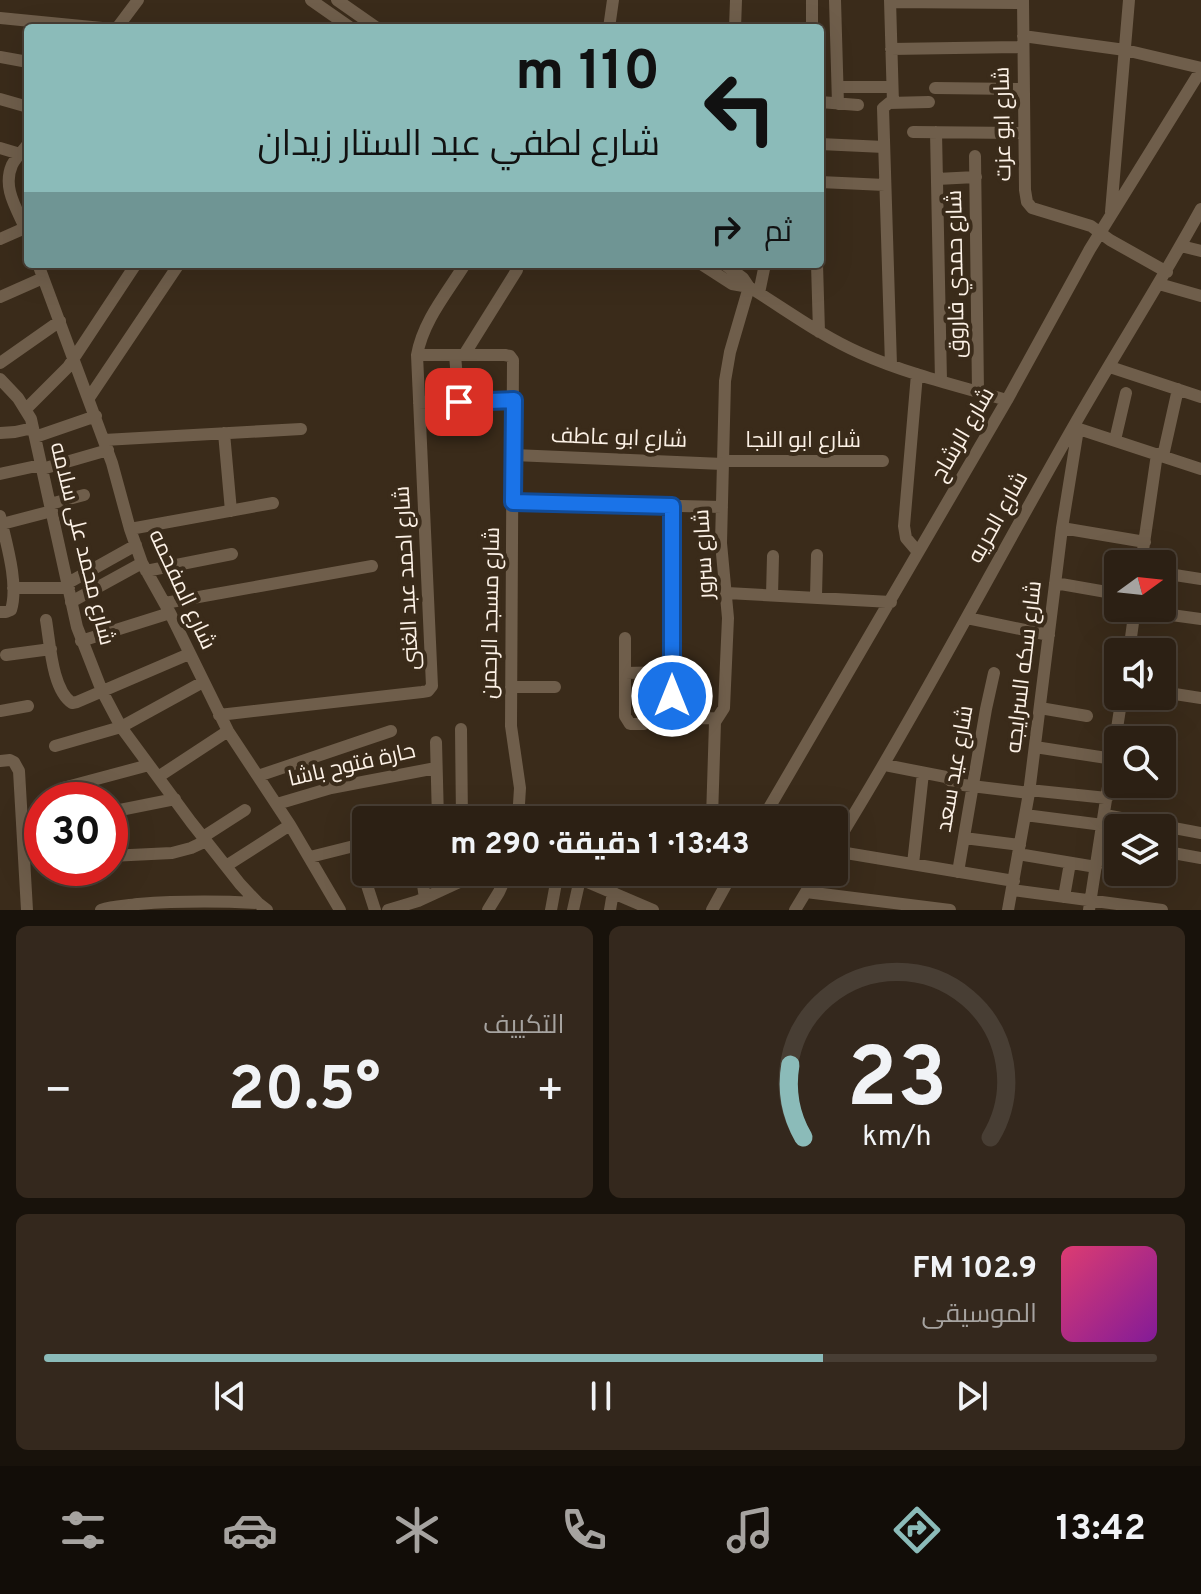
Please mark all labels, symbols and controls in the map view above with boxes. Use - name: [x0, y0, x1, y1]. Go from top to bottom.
- text: 110 m: [515, 39, 660, 109]
- icon: left: [688, 56, 792, 160]
- street label: شارع ابو عزت: [990, 67, 1018, 181]
- text: شارع لطفي عبد الستار زيدان: [257, 123, 660, 169]
- street label: شارع حمدي فاروق: [942, 190, 973, 358]
- icon: right: [704, 208, 748, 252]
- text: ثم: [764, 215, 792, 252]
- pin: [425, 368, 493, 436]
- icon: arrive: [437, 380, 481, 424]
- street label: شارع الرشاح: [926, 383, 1002, 487]
- street label: شارع ابو عاطف: [550, 423, 688, 455]
- street label: شارع ابو النجا: [745, 428, 861, 455]
- street label: شارع محمد على سلامه: [43, 440, 119, 648]
- street label: شارع الحريه: [963, 468, 1035, 568]
- street label: شارع احمد عبد الغنى: [390, 485, 426, 671]
- street label: شارع سرور: [689, 508, 721, 602]
- street label: شارع المفحمه: [141, 526, 221, 654]
- street label: شارع مسجد الرحمن: [477, 527, 507, 699]
- north arrow: [1104, 550, 1176, 622]
- map controls: [1104, 550, 1176, 886]
- street label: شارع سكه السرايجه: [1001, 579, 1049, 755]
- button: sound: [1104, 638, 1176, 710]
- position arrow: [630, 654, 714, 738]
- street label: شارع عيد سعد: [932, 704, 980, 834]
- button: search: [1104, 726, 1176, 798]
- street label: حارة فتوح باشا: [286, 738, 418, 794]
- speed limit sign: 30: [24, 782, 128, 886]
- button: layers: [1104, 814, 1176, 886]
- text: 13:43 · 1 دقيقة · 290 m: [450, 827, 750, 864]
- text: التكييف: [483, 1010, 565, 1043]
- text: 23: [846, 1031, 947, 1136]
- text: 20.5°: [228, 1055, 380, 1131]
- text: −: [44, 1065, 72, 1121]
- text: +: [536, 1065, 565, 1121]
- text: km/h: [862, 1120, 931, 1156]
- text: 102.9 FM: [912, 1251, 1037, 1288]
- text: الموسيقى: [922, 1299, 1037, 1332]
- icon: previous: [208, 1374, 252, 1418]
- icon: pause: [579, 1374, 623, 1418]
- icon: next: [950, 1374, 994, 1418]
- icon: filters: [55, 1502, 111, 1558]
- icon: car: [222, 1502, 278, 1558]
- icon: climate: [389, 1502, 445, 1558]
- icon: phone: [556, 1502, 612, 1558]
- icon: music: [722, 1502, 778, 1558]
- icon: directions: [889, 1502, 945, 1558]
- text: 13:42: [1056, 1507, 1146, 1553]

